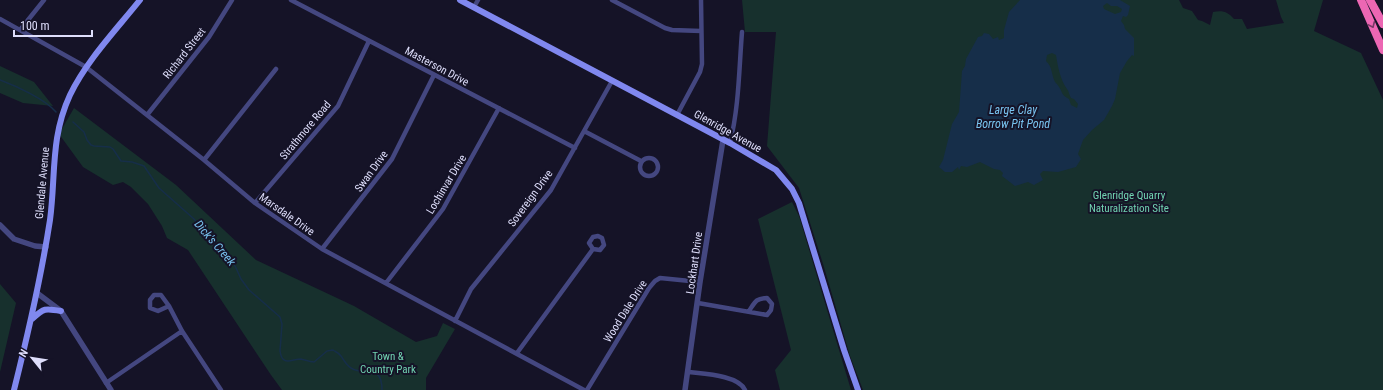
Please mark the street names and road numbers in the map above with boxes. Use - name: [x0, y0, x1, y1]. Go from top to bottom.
- street label: Richard Street: [160, 25, 208, 81]
- street label: Masterson Drive: [403, 44, 471, 89]
- street label: Strathmore Road: [277, 98, 334, 162]
- street label: Glenridge Avenue: [692, 107, 764, 155]
- street label: Glendale Avenue: [33, 147, 52, 220]
- street label: Swan Drive: [352, 148, 391, 194]
- street label: Lochinvar Drive: [424, 152, 469, 216]
- street label: Sovereign Drive: [505, 167, 555, 229]
- street label: Marsdale Drive: [256, 190, 317, 238]
- street label: Lockhart Drive: [684, 231, 705, 295]
- street label: Wood Dale Drive: [601, 278, 650, 345]

